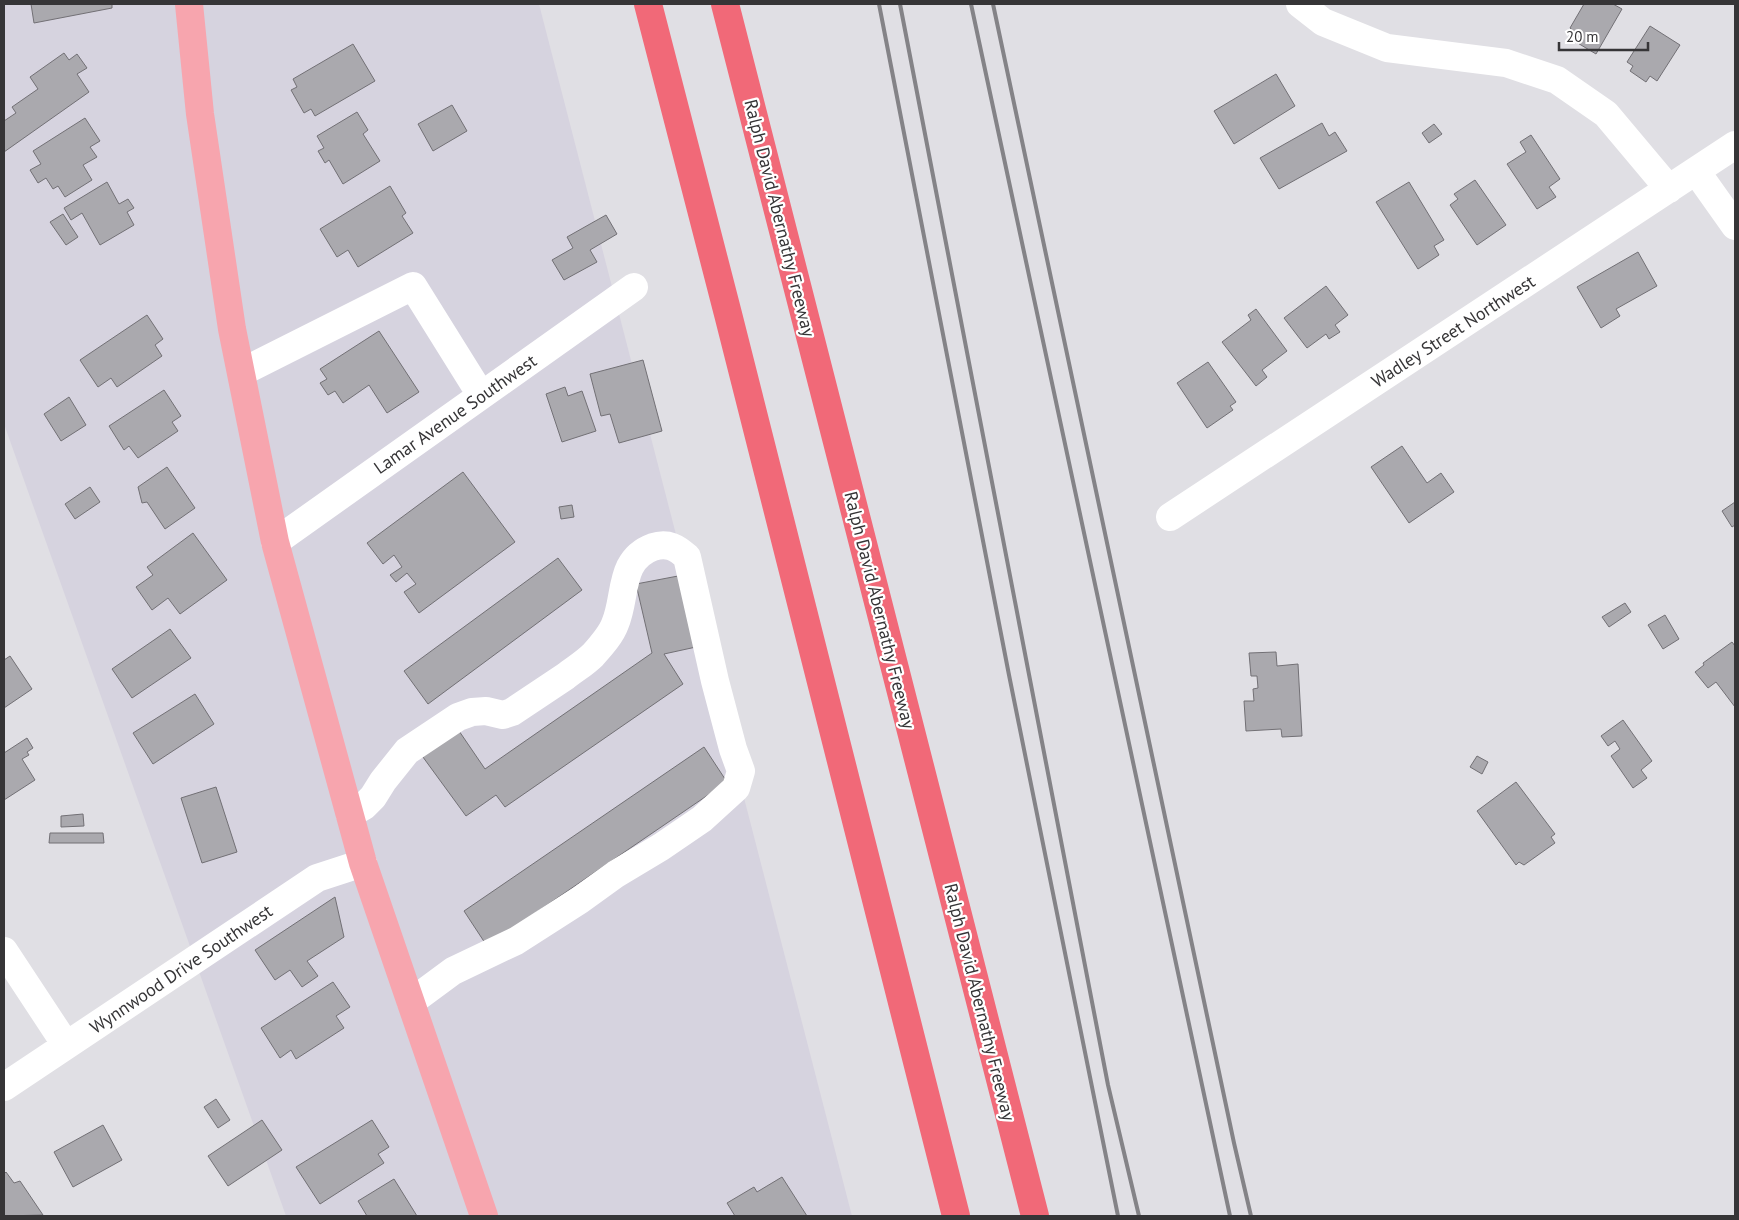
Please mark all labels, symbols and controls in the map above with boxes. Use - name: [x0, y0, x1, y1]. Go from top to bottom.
- scale bar: [1559, 20, 1648, 52]
- text: 20 m: [1566, 27, 1599, 46]
- street label: Ralph David Abernathy Freeway: [739, 97, 821, 340]
- street label: Wadley Street Northwest: [1367, 270, 1539, 392]
- street label: Lamar Avenue Southwest: [369, 349, 541, 479]
- street label: Ralph David Abernathy Freeway: [839, 489, 921, 732]
- street label: Ralph David Abernathy Freeway: [939, 881, 1021, 1124]
- street label: Wynnwood Drive Southwest: [85, 899, 277, 1039]

